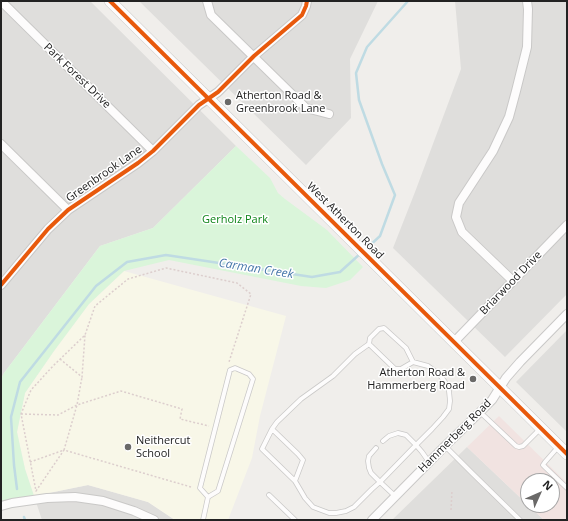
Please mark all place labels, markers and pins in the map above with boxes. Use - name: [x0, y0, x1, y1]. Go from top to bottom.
- place label: Atherton Road & Greenbrook Lane: [236, 89, 325, 115]
- marker: Atherton Road & Greenbrook Lane: [223, 97, 233, 107]
- place label: Atherton Road & Hammerberg Road: [367, 366, 465, 392]
- marker: Atherton Road & Hammerberg Road: [468, 374, 478, 384]
- place label: Neithercut School: [136, 434, 191, 460]
- marker: Neithercut School: [123, 442, 133, 452]

